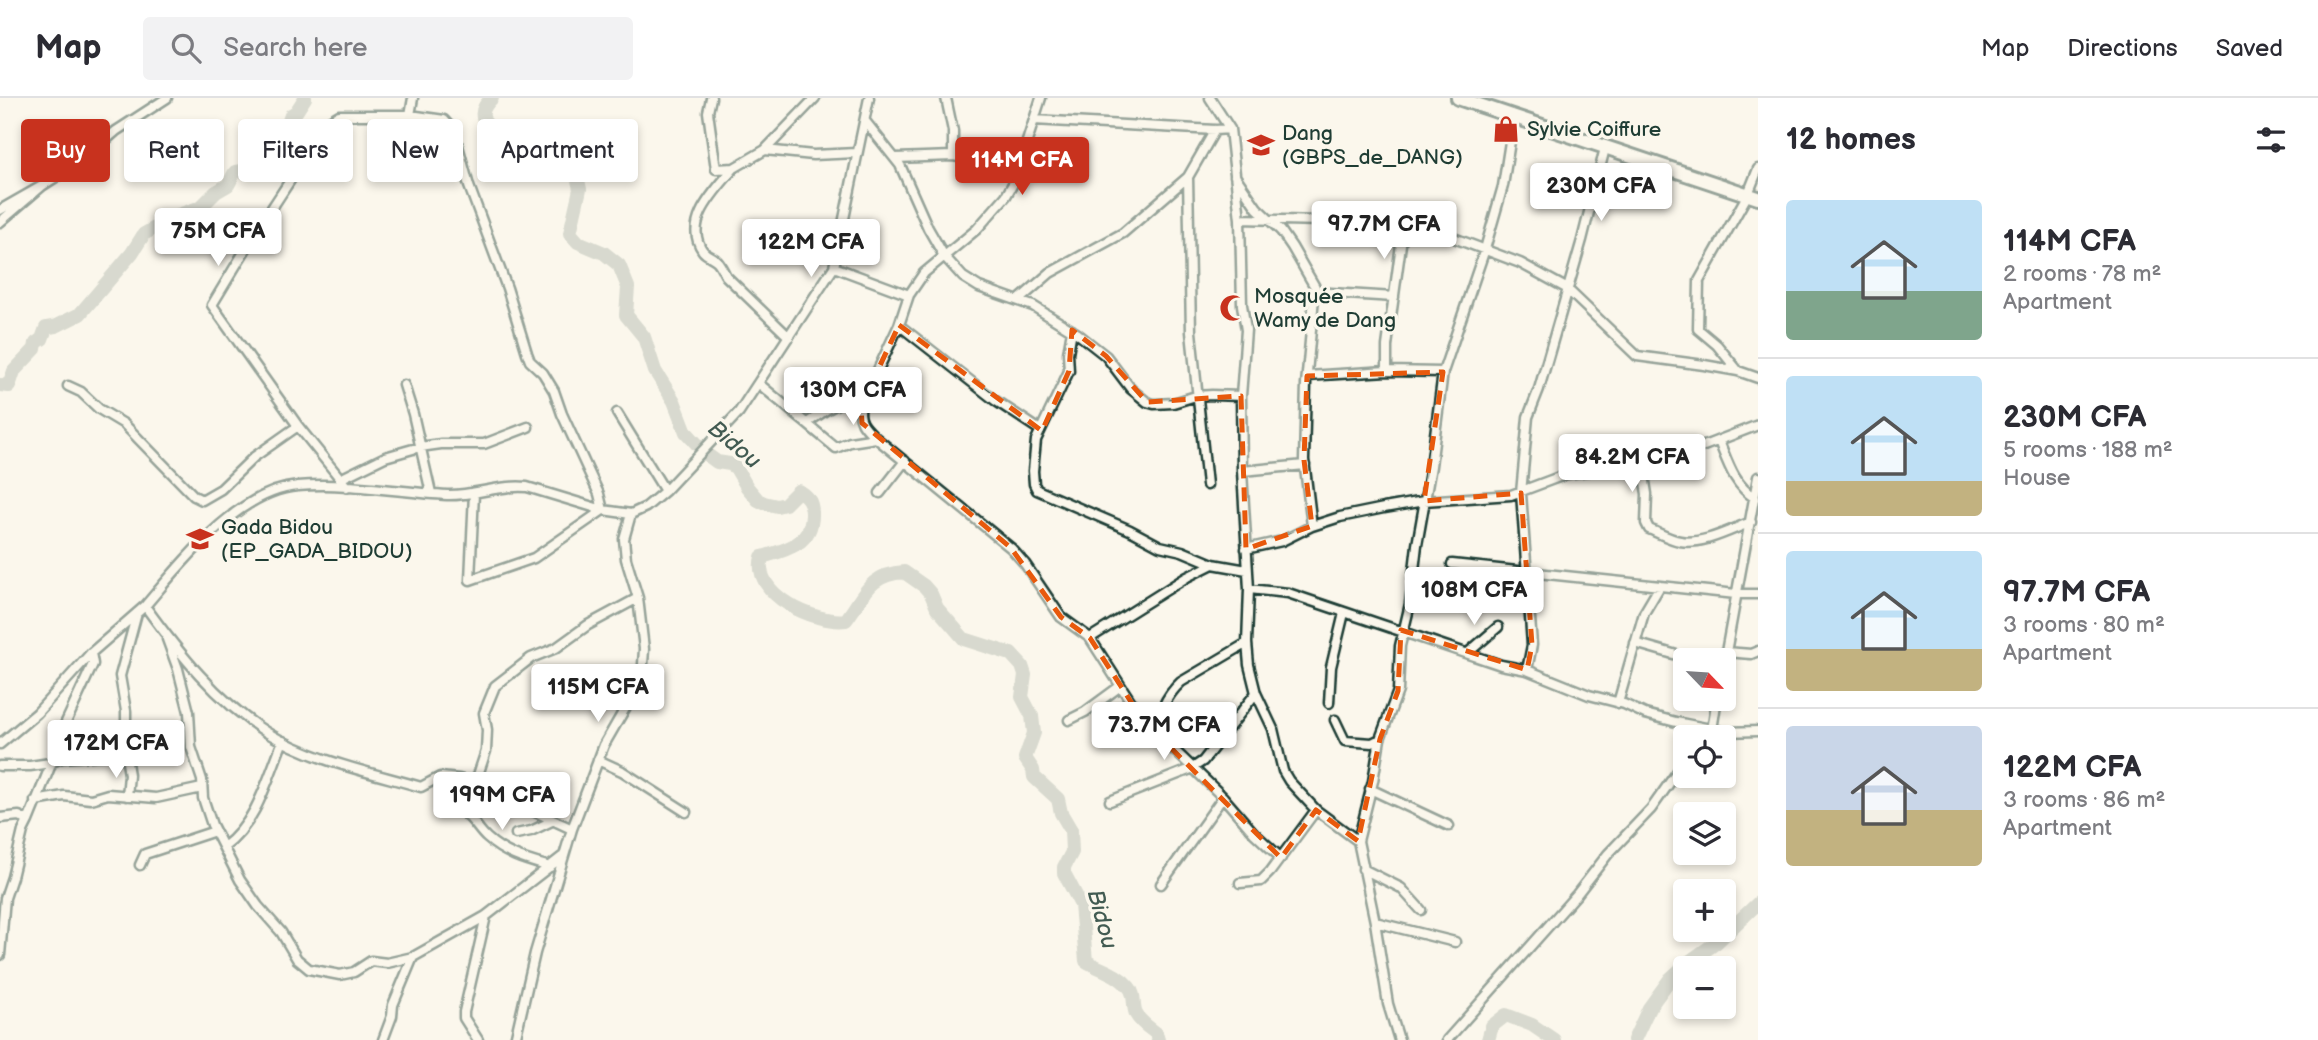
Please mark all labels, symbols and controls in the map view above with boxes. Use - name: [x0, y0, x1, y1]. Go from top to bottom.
- search box: [143, 17, 633, 80]
- text: Map: [35, 28, 101, 68]
- icon: search: [167, 29, 205, 67]
- text: Search here: [223, 33, 367, 64]
- text: Map: [1981, 34, 2029, 63]
- text: Directions: [2067, 34, 2178, 63]
- text: Saved: [2216, 34, 2283, 63]
- shop icon: Sylvie Coiffure: [1491, 114, 1521, 144]
- place label: Sylvie Coiffure: [1527, 117, 1661, 142]
- chip: Buy: [21, 119, 110, 182]
- chip: Rent: [124, 119, 224, 182]
- chip: Filters: [238, 119, 353, 182]
- chip: New: [367, 119, 463, 182]
- chip: Apartment: [477, 119, 638, 182]
- place label: Dang (GBPS_de_DANG): [1282, 121, 1463, 170]
- icon: filters: [2252, 121, 2290, 159]
- text: 12 homes: [1786, 122, 1916, 158]
- school or university icon: Dang (GBPS_de_DANG): [1246, 130, 1276, 160]
- pin: 114M CFA: [950, 138, 1094, 197]
- text: 114M CFA: [971, 146, 1073, 174]
- pin: 230M CFA: [1529, 164, 1673, 223]
- text: 230M CFA: [1546, 172, 1656, 200]
- pin: 97.7M CFA: [1304, 202, 1464, 261]
- pin: 75M CFA: [153, 208, 283, 268]
- text: 97.7M CFA: [1328, 210, 1440, 238]
- text: 75M CFA: [171, 217, 265, 245]
- pin: 122M CFA: [739, 220, 883, 279]
- text: 114M CFA: [2003, 224, 2136, 260]
- text: 122M CFA: [758, 228, 864, 256]
- icon: home: [1842, 228, 1926, 312]
- text: 2 rooms · 78 m²: [2003, 260, 2161, 288]
- place label: Mosquée Wamy de Dang: [1254, 284, 1396, 333]
- text: Apartment: [2003, 288, 2112, 316]
- mosque icon: Mosquée Wamy de Dang: [1218, 293, 1248, 323]
- pin: 130M CFA: [781, 368, 925, 427]
- text: 130M CFA: [800, 376, 906, 404]
- text: 230M CFA: [2003, 400, 2146, 436]
- icon: home: [1842, 404, 1926, 488]
- water label: Bidou: [702, 415, 767, 475]
- pin: 84.2M CFA: [1552, 434, 1712, 494]
- text: 5 rooms · 188 m²: [2003, 436, 2173, 464]
- text: 84.2M CFA: [1574, 443, 1690, 471]
- text: House: [2003, 464, 2070, 492]
- place label: Gada Bidou (EP_GADA_BIDOU): [221, 515, 412, 564]
- school or university icon: Gada Bidou (EP_GADA_BIDOU): [185, 524, 215, 554]
- pin: 108M CFA: [1402, 568, 1546, 627]
- text: 97.7M CFA: [2003, 575, 2150, 611]
- text: 108M CFA: [1421, 576, 1527, 604]
- icon: home: [1842, 579, 1926, 663]
- text: 3 rooms · 80 m²: [2003, 611, 2165, 639]
- text: Apartment: [2003, 639, 2112, 667]
- north arrow: [1673, 648, 1736, 710]
- map controls: [1673, 648, 1736, 1019]
- pin: 115M CFA: [526, 664, 670, 724]
- text: 115M CFA: [547, 673, 649, 701]
- pin: 73.7M CFA: [1084, 702, 1244, 762]
- text: 73.7M CFA: [1108, 711, 1220, 739]
- pin: 172M CFA: [44, 720, 188, 780]
- button: locate: [1673, 725, 1736, 788]
- text: 172M CFA: [64, 729, 169, 757]
- text: 122M CFA: [2003, 750, 2141, 786]
- icon: home: [1842, 754, 1926, 838]
- pin: 199M CFA: [430, 772, 574, 832]
- text: 199M CFA: [449, 781, 555, 809]
- text: 3 rooms · 86 m²: [2003, 786, 2165, 814]
- button: layers: [1673, 802, 1736, 865]
- text: Apartment: [2003, 814, 2112, 842]
- button: +: [1673, 879, 1736, 942]
- water label: Bidou: [1081, 887, 1123, 952]
- button: −: [1673, 956, 1736, 1019]

